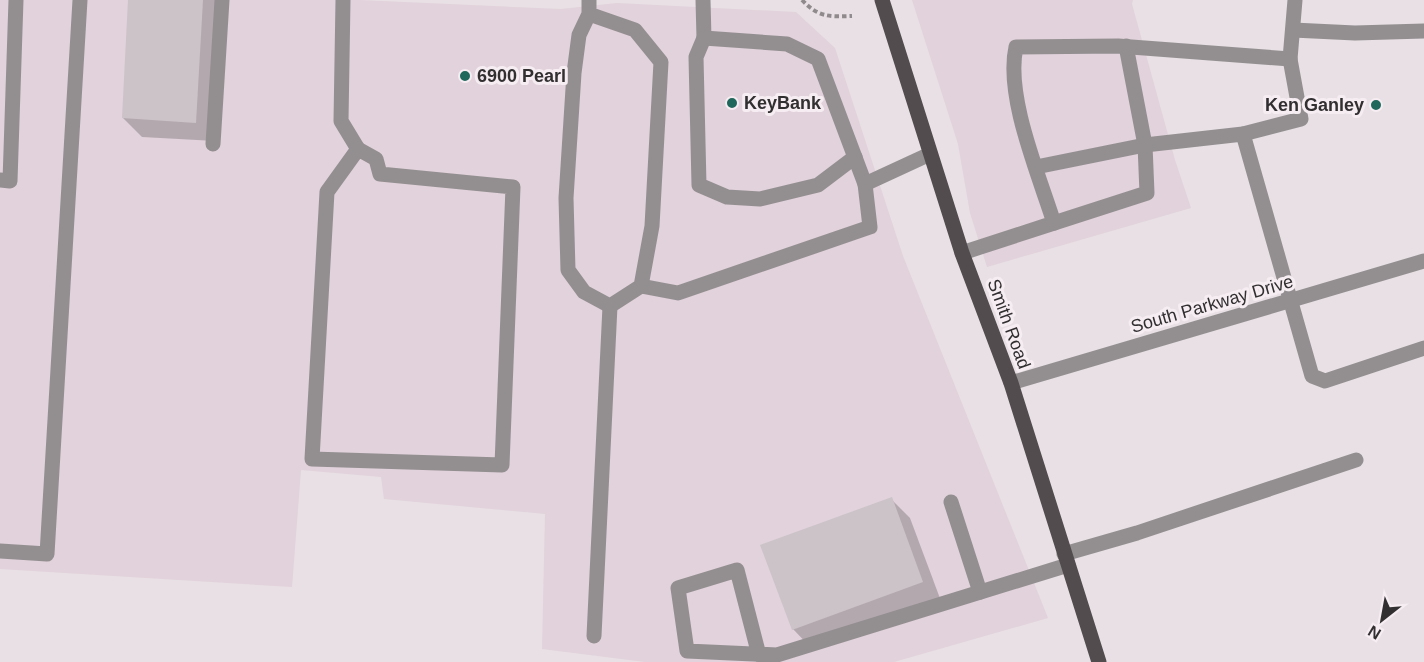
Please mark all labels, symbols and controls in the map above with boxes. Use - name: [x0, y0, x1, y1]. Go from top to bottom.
- place label: 6900 Pearl: [477, 66, 566, 86]
- marker: 6900 Pearl: [458, 69, 472, 83]
- place label: KeyBank: [744, 93, 822, 113]
- place label: Ken Ganley: [1265, 95, 1364, 115]
- marker: KeyBank: [725, 96, 739, 110]
- marker: Ken Ganley: [1369, 98, 1383, 112]
- street label: South Parkway Drive: [1128, 271, 1296, 337]
- street label: Smith Road: [984, 276, 1034, 372]
- north arrow: [1352, 590, 1412, 650]
- text: N: [1365, 622, 1384, 643]

